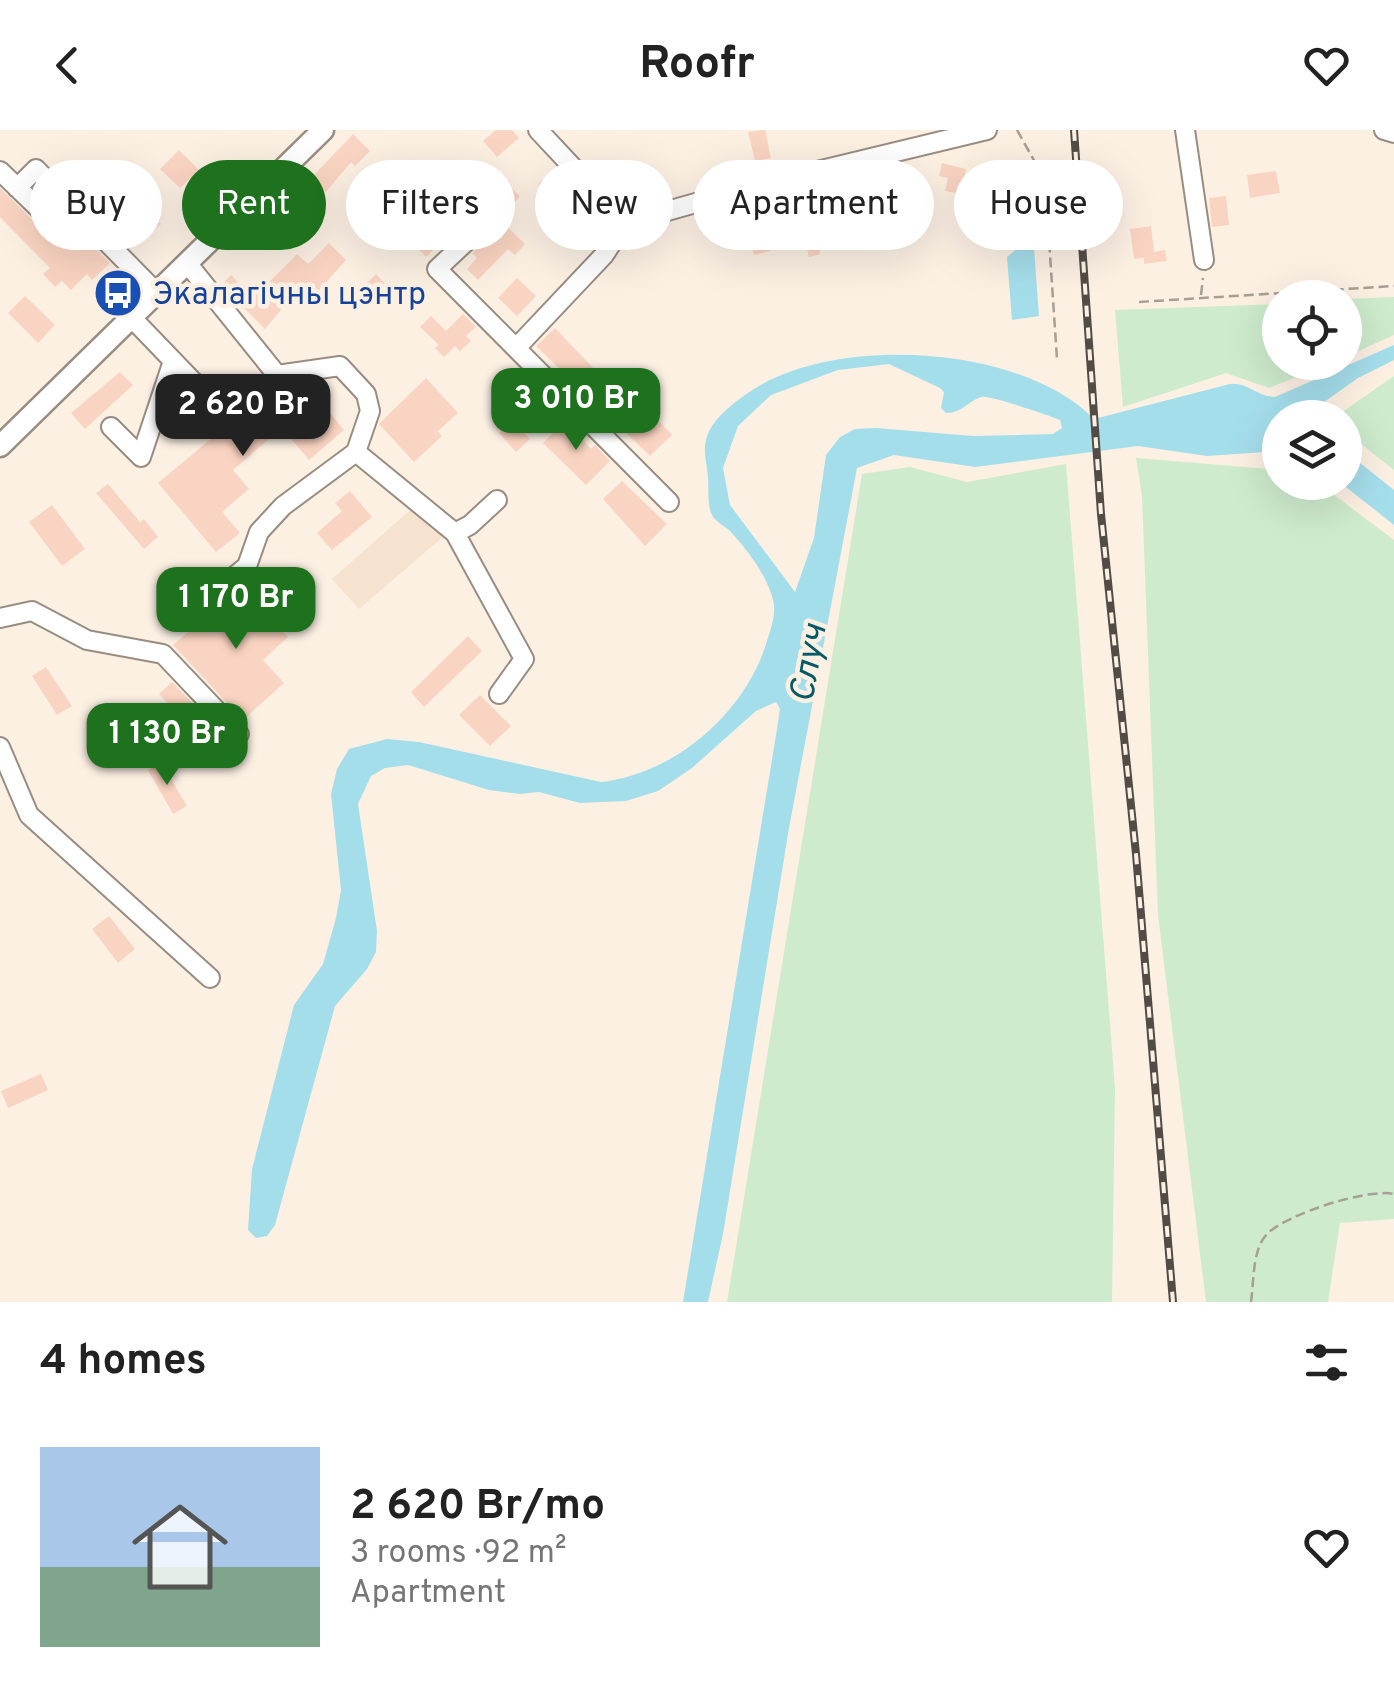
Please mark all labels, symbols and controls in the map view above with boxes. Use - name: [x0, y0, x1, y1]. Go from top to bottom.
- text: Roofr: [639, 37, 755, 94]
- icon: back: [40, 38, 95, 93]
- icon: heart: [1299, 38, 1354, 93]
- chip: Buy: [30, 160, 162, 250]
- chip: Rent: [182, 160, 326, 250]
- chip: Filters: [346, 160, 515, 250]
- chip: New: [535, 160, 673, 250]
- chip: Apartment: [693, 160, 934, 250]
- chip: House: [954, 160, 1123, 250]
- bus stop icon: Экалагічны цэнтр: [92, 267, 144, 319]
- place label: Экалагічны цэнтр: [153, 276, 426, 316]
- map controls: [1262, 280, 1362, 500]
- button: locate: [1262, 280, 1362, 380]
- pin: 3 010 Br: [473, 368, 679, 453]
- pin: 2 620 Br: [140, 374, 346, 459]
- text: 3 010 Br: [513, 380, 639, 420]
- text: 2 620 Br: [177, 386, 309, 426]
- button: layers: [1262, 400, 1362, 500]
- pin: 1 170 Br: [133, 567, 339, 652]
- text: 1 170 Br: [178, 579, 294, 619]
- water label: Случ: [781, 620, 839, 706]
- pin: 1 130 Br: [64, 703, 270, 788]
- text: 1 130 Br: [109, 715, 225, 755]
- icon: filters: [1299, 1335, 1354, 1390]
- text: 4 homes: [40, 1336, 207, 1389]
- text: 2 620 Br/mo: [350, 1481, 605, 1534]
- icon: home: [120, 1487, 240, 1607]
- icon: heart: [1299, 1520, 1354, 1575]
- text: 3 rooms · 92 m²: [350, 1534, 567, 1574]
- text: Apartment: [350, 1574, 506, 1614]

